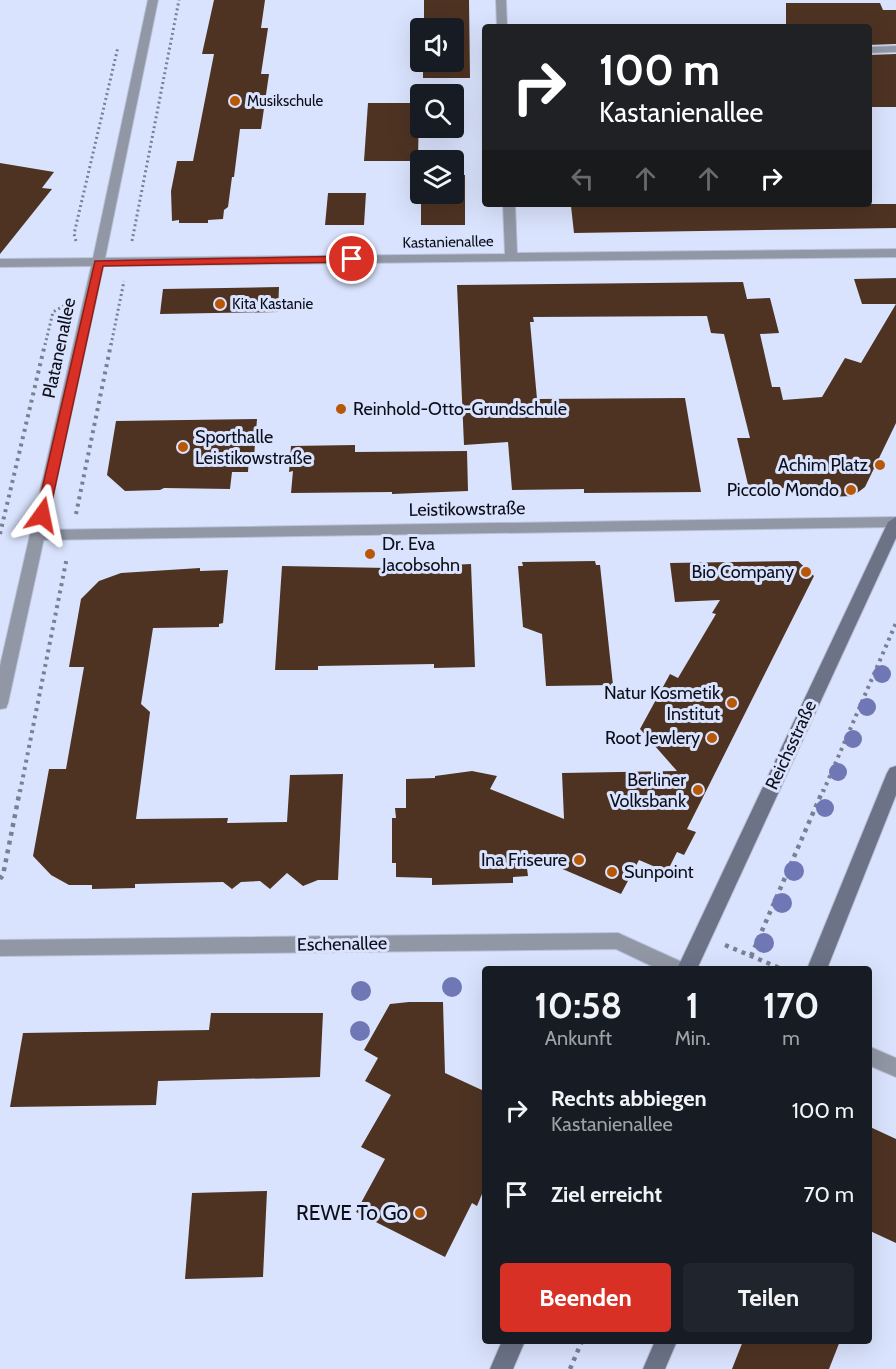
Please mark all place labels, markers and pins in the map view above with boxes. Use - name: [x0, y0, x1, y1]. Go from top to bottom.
- place label: Musikschule: [247, 92, 323, 110]
- marker: Musikschule: [228, 94, 242, 108]
- pin: [326, 233, 377, 284]
- place label: Kita Kastanie: [232, 295, 313, 313]
- marker: Kita Kastanie: [213, 297, 227, 311]
- place label: Reinhold-Otto-Grundschule: [353, 398, 567, 420]
- marker: Reinhold-Otto-Grundschule: [334, 402, 348, 416]
- place label: Sporthalle Leistikowstraße: [195, 426, 312, 469]
- marker: Sporthalle Leistikowstraße: [176, 440, 190, 454]
- place label: Achim Platz: [778, 454, 869, 476]
- marker: Achim Platz: [873, 458, 887, 472]
- place label: Piccolo Mondo: [727, 479, 839, 501]
- marker: Piccolo Mondo: [844, 483, 858, 497]
- place label: Dr. Eva Jacobsohn: [381, 533, 460, 576]
- marker: Dr. Eva Jacobsohn: [363, 547, 377, 561]
- place label: Bio Company: [692, 561, 794, 583]
- marker: Bio Company: [799, 565, 813, 579]
- place label: Natur Kosmetik Institut: [604, 682, 721, 725]
- marker: Natur Kosmetik Institut: [725, 696, 739, 710]
- place label: Root Jewlery: [605, 727, 700, 749]
- marker: Root Jewlery: [705, 731, 719, 745]
- place label: Berliner Volksbank: [610, 769, 687, 812]
- marker: Berliner Volksbank: [691, 783, 705, 797]
- place label: Ina Friseure: [481, 849, 567, 871]
- marker: Ina Friseure: [572, 853, 586, 867]
- place label: Sunpoint: [624, 861, 694, 883]
- marker: Sunpoint: [605, 865, 619, 879]
- place label: REWE To Go: [296, 1200, 408, 1225]
- marker: REWE To Go: [413, 1206, 427, 1220]

